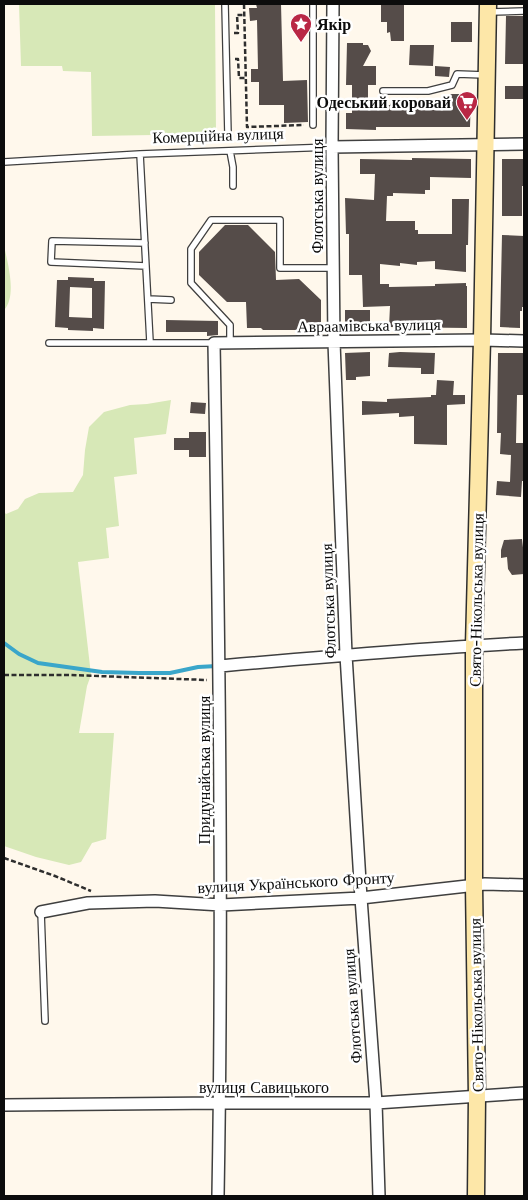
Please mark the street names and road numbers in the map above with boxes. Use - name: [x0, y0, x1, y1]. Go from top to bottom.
- street label: Комерційна вулиця: [152, 123, 285, 147]
- street label: Флотська вулиця: [307, 138, 327, 254]
- street label: Авраамівська вулиця: [297, 314, 442, 336]
- street label: Свято-Нікольська вулиця: [464, 512, 488, 687]
- street label: Флотська вулиця: [316, 542, 340, 659]
- street label: Придунайська вулиця: [194, 695, 214, 844]
- street label: вулиця Українського Фронту: [197, 867, 395, 897]
- street label: Свято-Нікольська вулиця: [464, 917, 488, 1092]
- street label: Флотська вулиця: [338, 947, 366, 1064]
- street label: вулиця Савицького: [199, 1077, 329, 1097]

